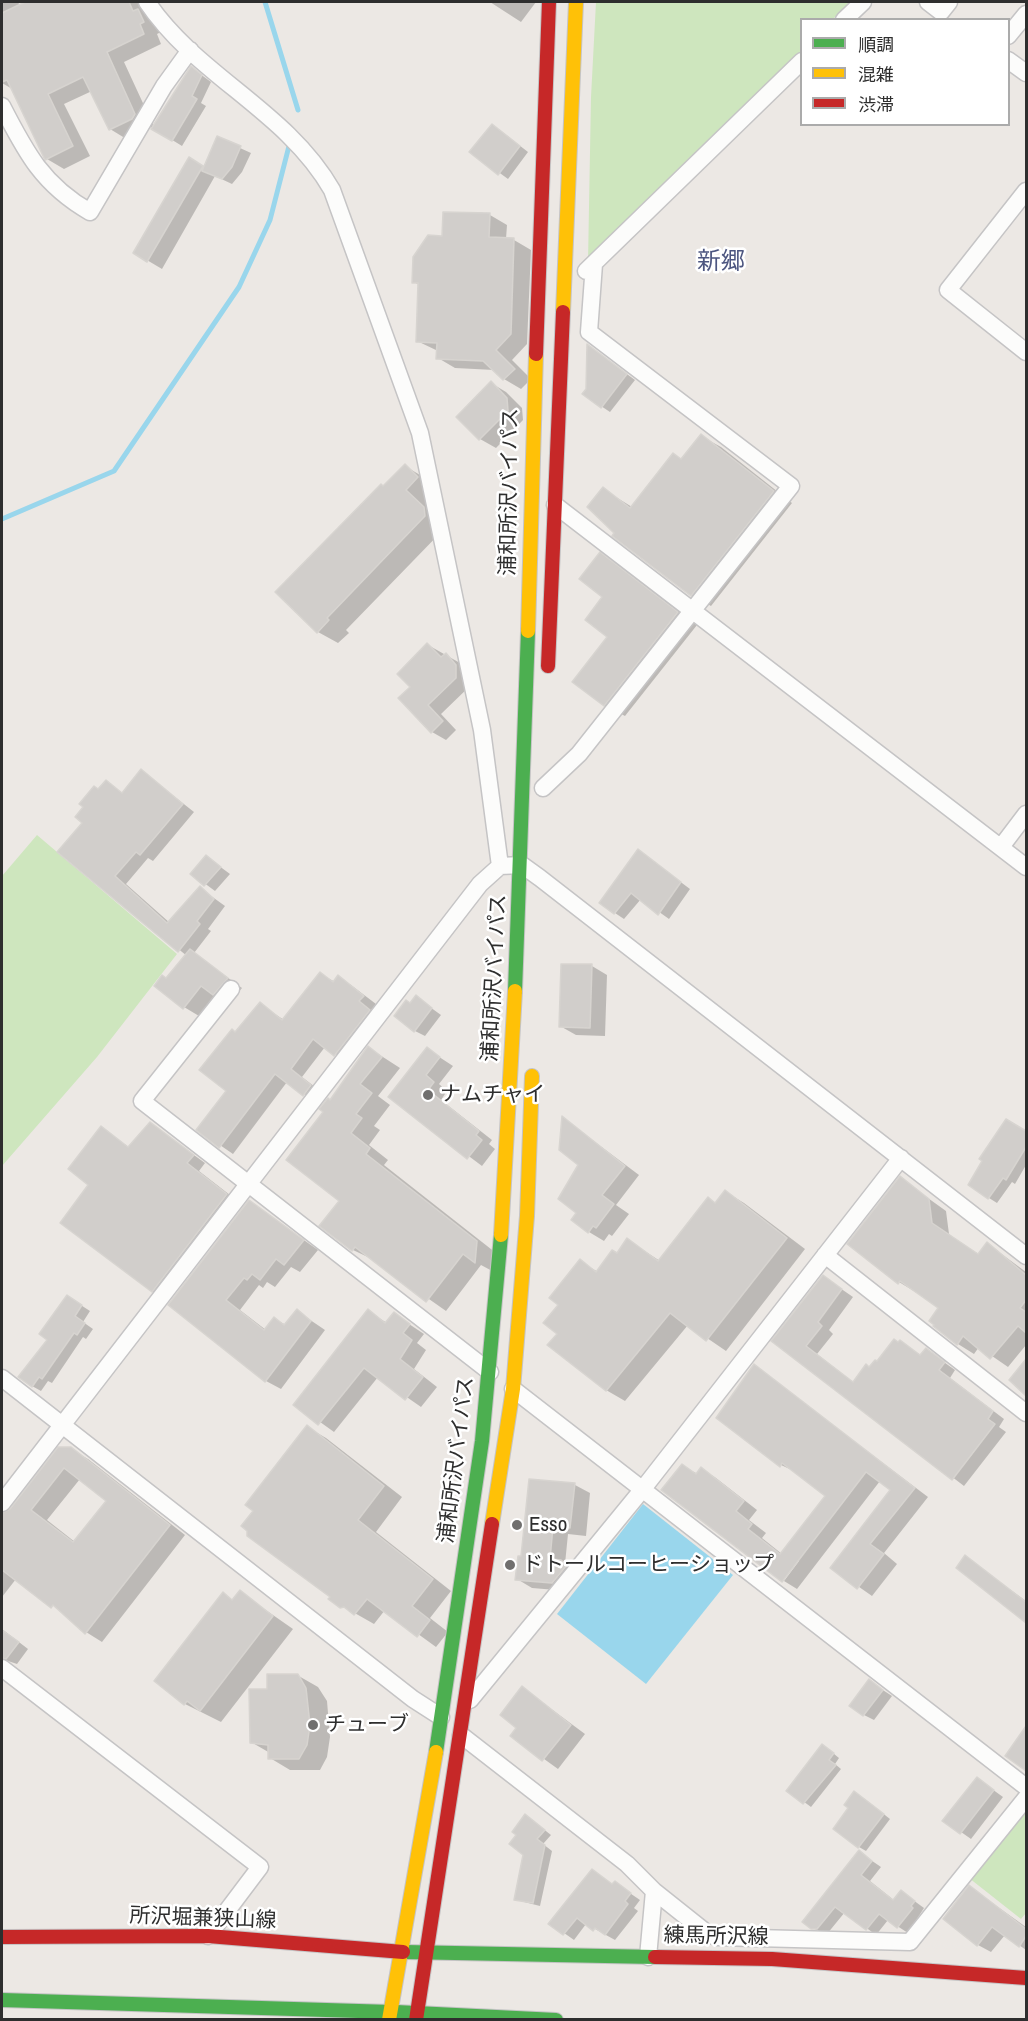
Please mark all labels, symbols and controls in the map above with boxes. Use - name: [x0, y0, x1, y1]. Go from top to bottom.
- legend: [800, 18, 1010, 126]
- text: 順調: [858, 32, 894, 57]
- text: 混雑: [858, 62, 894, 87]
- text: 渋滞: [858, 92, 894, 117]
- district label: 新郷: [697, 249, 745, 277]
- street label: 浦和所沢バイパス: [496, 408, 524, 576]
- street label: 浦和所沢バイパス: [478, 893, 512, 1063]
- place label: ナムチャイ: [440, 1082, 545, 1108]
- marker: ナムチャイ: [421, 1088, 435, 1102]
- street label: 浦和所沢バイパス: [434, 1375, 480, 1545]
- place label: Esso: [529, 1512, 567, 1538]
- marker: Esso: [510, 1518, 524, 1532]
- place label: ドトールコーヒーショップ: [522, 1552, 774, 1578]
- marker: ドトールコーヒーショップ: [503, 1558, 517, 1572]
- place label: チューブ: [325, 1712, 409, 1738]
- marker: チューブ: [306, 1718, 320, 1732]
- street label: 所沢堀兼狭山線: [129, 1904, 277, 1934]
- street label: 練馬所沢線: [663, 1923, 769, 1951]

